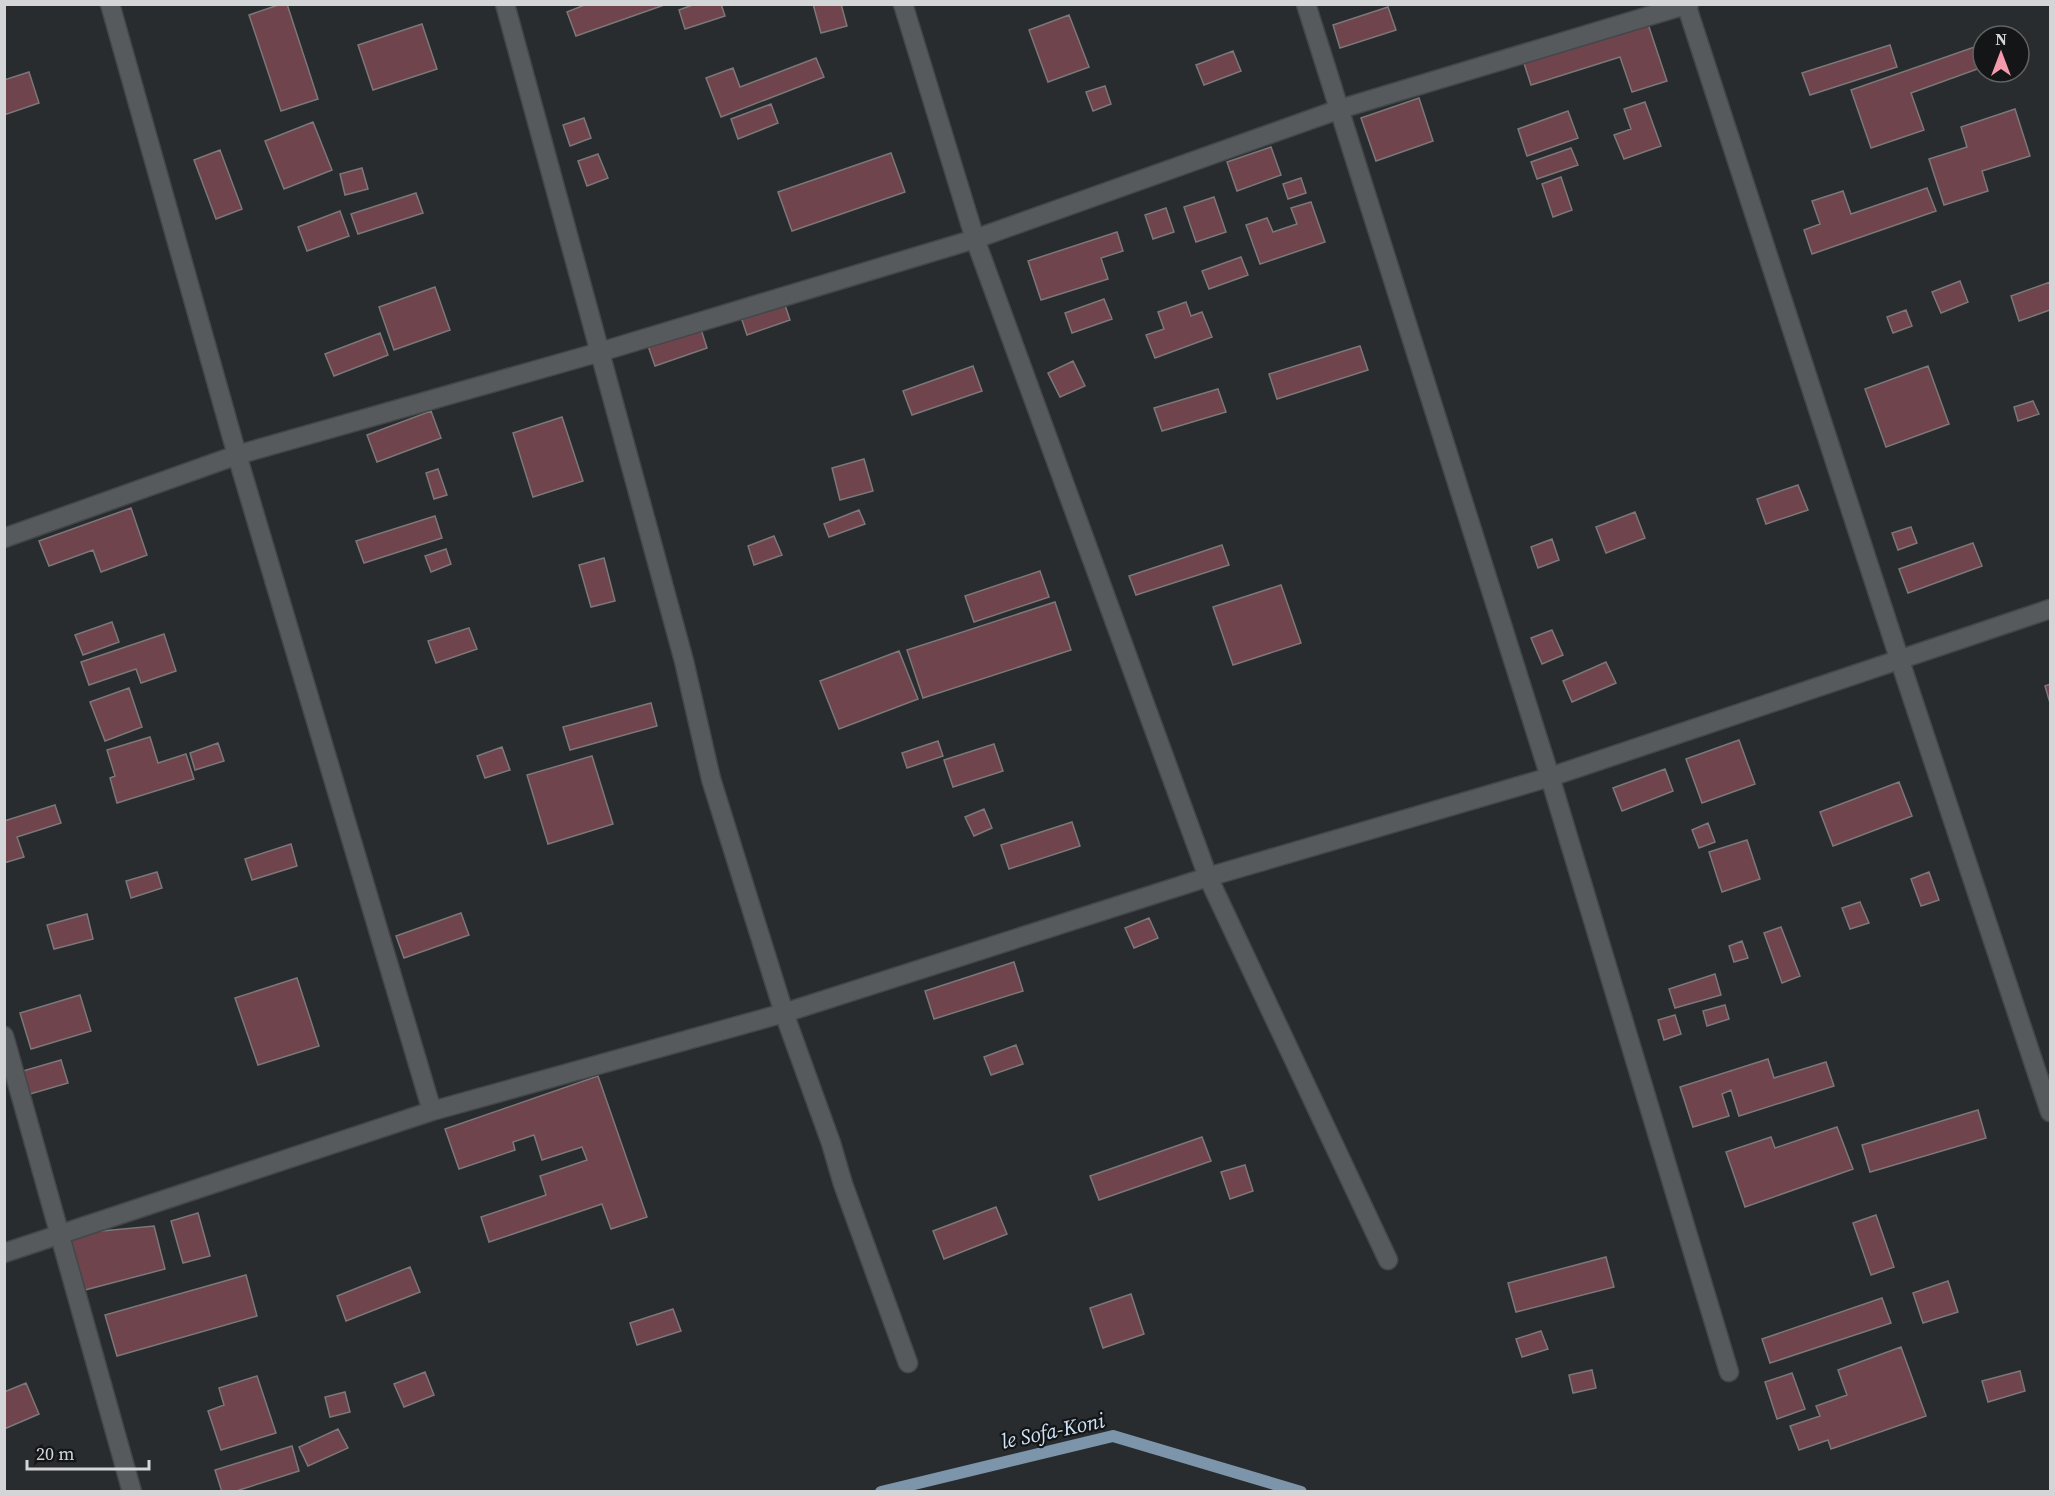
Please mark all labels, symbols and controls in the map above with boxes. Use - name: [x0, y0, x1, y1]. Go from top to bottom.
- north arrow: [1971, 24, 2031, 84]
- text: N: [1995, 28, 2007, 50]
- water label: le Sofa-Koni: [998, 1405, 1108, 1456]
- scale bar: [27, 1433, 148, 1471]
- text: 20 m: [36, 1441, 74, 1466]

